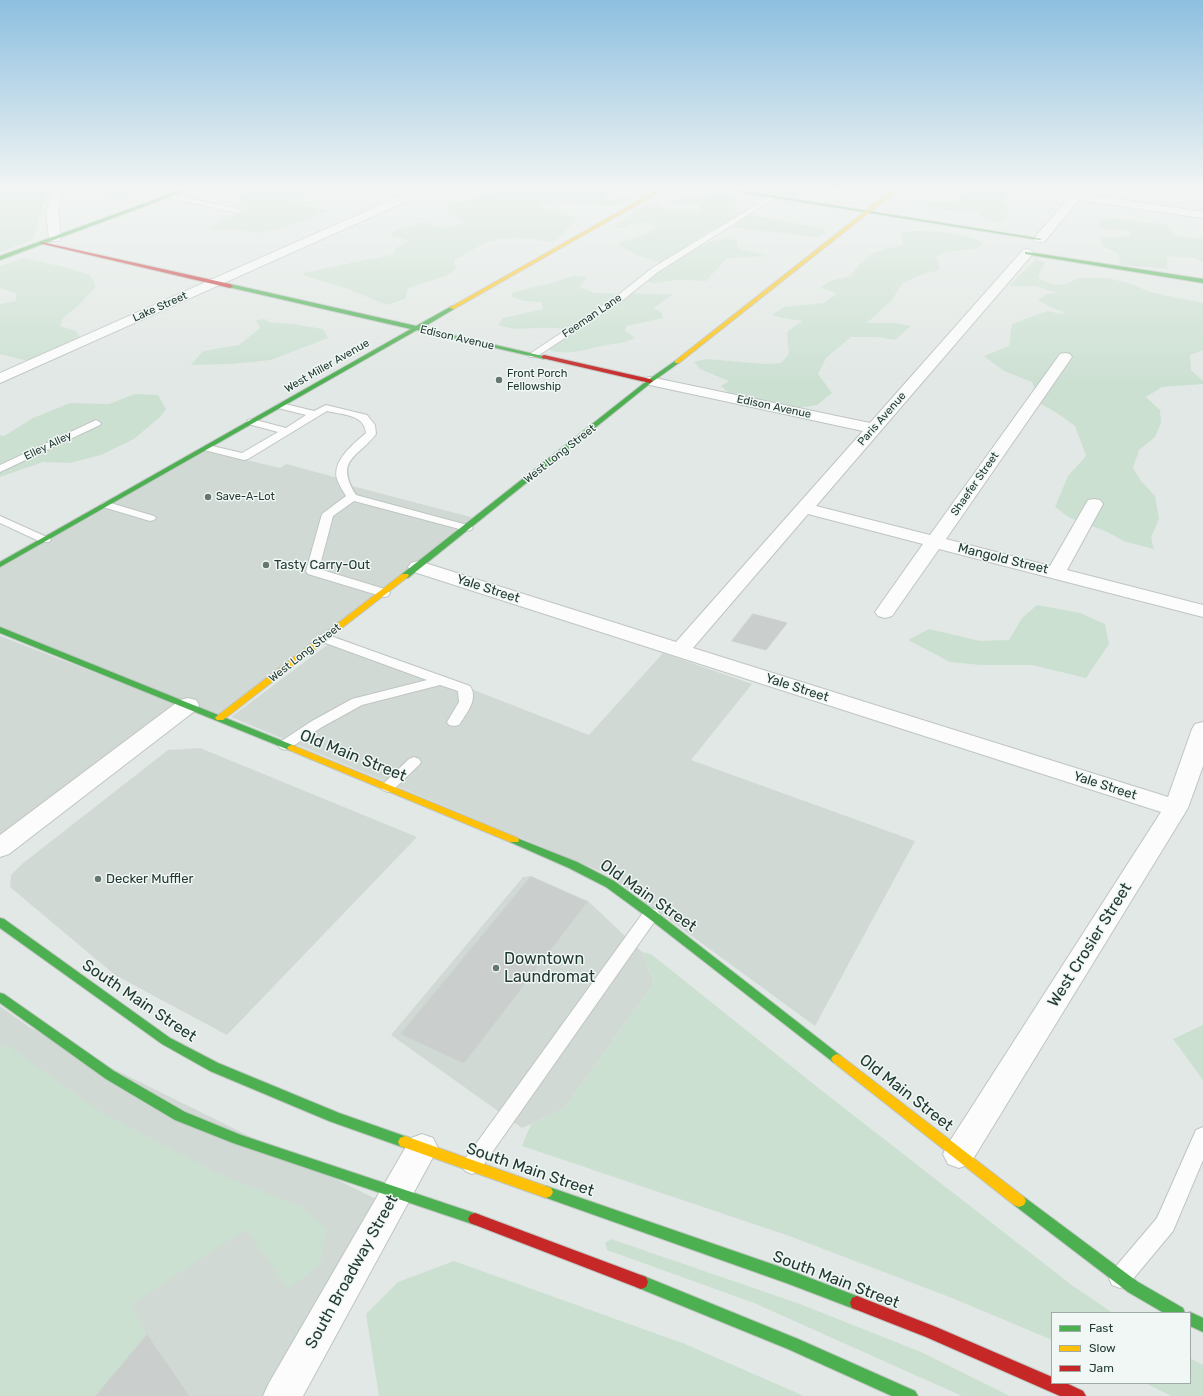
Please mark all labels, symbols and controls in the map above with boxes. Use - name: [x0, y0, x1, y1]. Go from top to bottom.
- street label: Lake Street: [131, 289, 189, 325]
- street label: Feeman Lane: [560, 291, 624, 341]
- street label: Edison Avenue: [419, 323, 495, 353]
- street label: West Miller Avenue: [282, 336, 372, 396]
- place label: Front Porch Fellowship: [507, 367, 567, 393]
- marker: Front Porch Fellowship: [494, 375, 504, 385]
- street label: Paris Avenue: [855, 390, 909, 448]
- street label: Edison Avenue: [736, 393, 812, 421]
- street label: West Long Street: [521, 422, 599, 486]
- street label: Elley Alley: [22, 429, 74, 463]
- street label: Shaefer Street: [948, 450, 1002, 518]
- place label: Save-A-Lot: [216, 490, 275, 504]
- marker: Save-A-Lot: [203, 492, 213, 502]
- street label: Mangold Street: [956, 540, 1050, 578]
- place label: Tasty Carry-Out: [274, 557, 370, 573]
- marker: Tasty Carry-Out: [261, 560, 271, 570]
- street label: Yale Street: [454, 571, 522, 607]
- street label: West Long Street: [266, 621, 344, 685]
- street label: Yale Street: [763, 670, 831, 706]
- street label: Old Main Street: [297, 726, 409, 786]
- street label: Yale Street: [1071, 768, 1139, 804]
- street label: Old Main Street: [596, 856, 700, 936]
- place label: Decker Muffler: [106, 871, 193, 887]
- marker: Decker Muffler: [93, 874, 103, 884]
- street label: West Crosier Street: [1044, 879, 1136, 1011]
- place label: Downtown Laundromat: [504, 949, 595, 987]
- street label: South Main Street: [78, 956, 200, 1046]
- marker: Downtown Laundromat: [491, 963, 501, 973]
- street label: Old Main Street: [855, 1051, 957, 1135]
- street label: South Main Street: [464, 1139, 596, 1201]
- street label: South Broadway Street: [302, 1192, 402, 1352]
- street label: South Main Street: [770, 1247, 902, 1313]
- legend: [1051, 1312, 1191, 1384]
- text: Fast: [1089, 1321, 1113, 1335]
- text: Slow: [1089, 1341, 1116, 1355]
- text: Jam: [1089, 1361, 1114, 1375]

